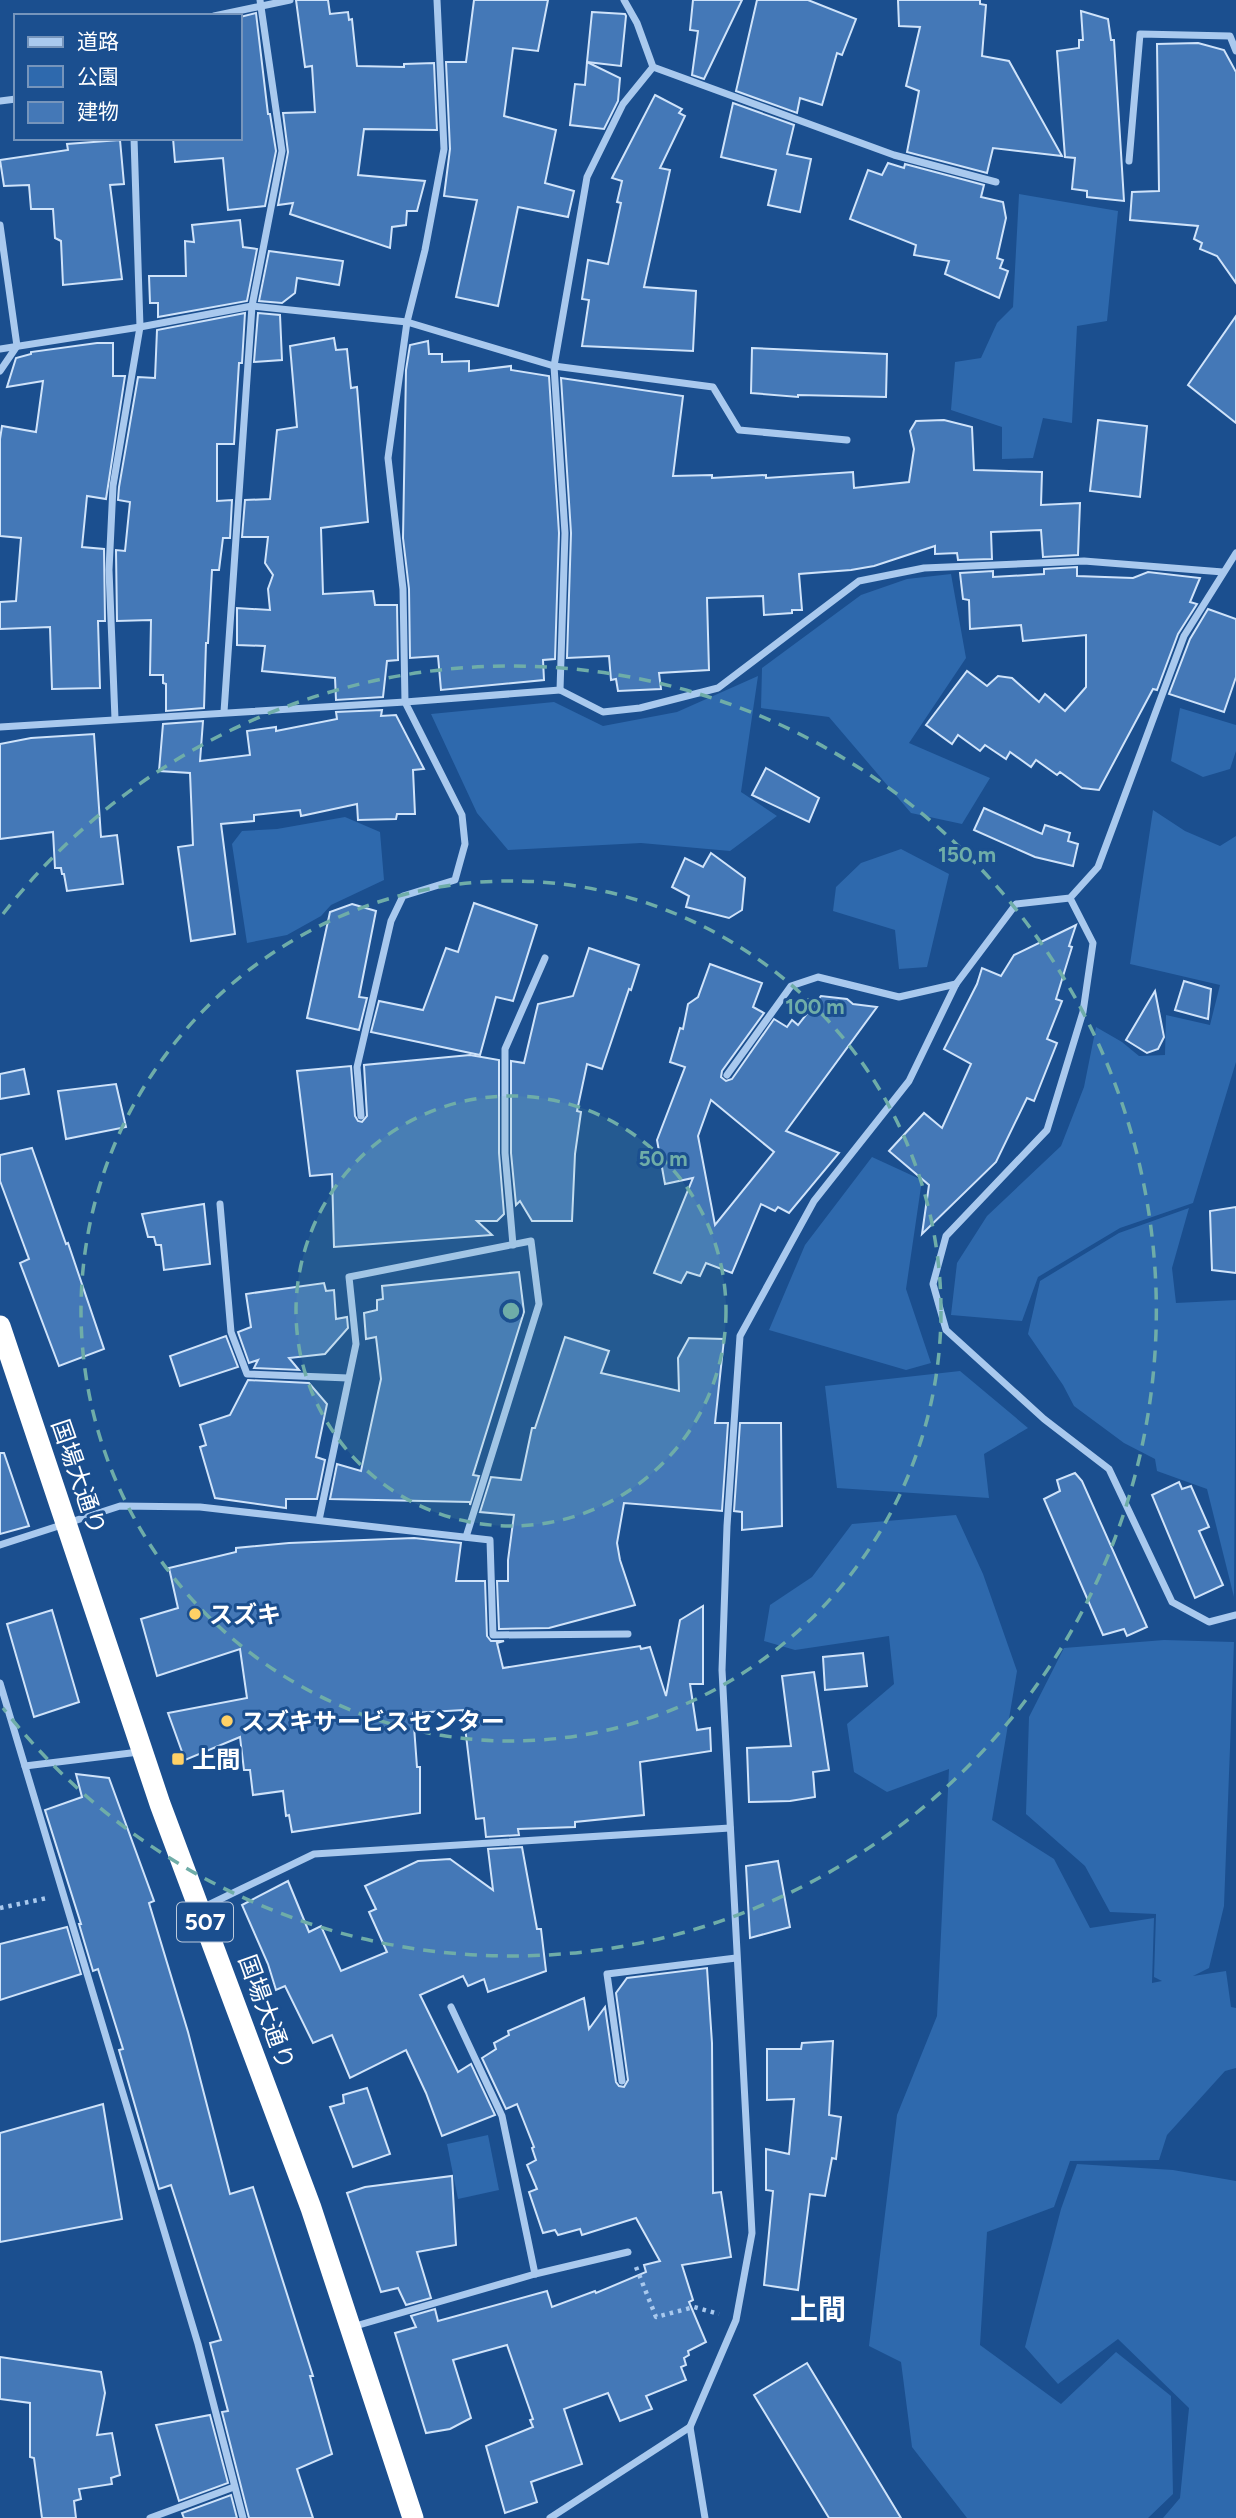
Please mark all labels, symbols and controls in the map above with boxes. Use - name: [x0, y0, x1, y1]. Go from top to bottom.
- legend: [14, 14, 242, 140]
- text: 道路: [77, 29, 119, 54]
- text: 公園: [77, 64, 119, 89]
- text: 建物: [77, 99, 119, 124]
- text: 150 m: [938, 842, 996, 867]
- text: 100 m: [785, 994, 845, 1019]
- text: 50 m: [638, 1146, 688, 1171]
- centre of rings: [499, 1299, 523, 1323]
- street label: 国場大通り: [46, 1416, 112, 1538]
- place label: スズキ: [209, 1600, 281, 1629]
- marker: スズキ: [187, 1606, 203, 1622]
- place label: スズキサービスセンター: [241, 1707, 505, 1736]
- marker: スズキサービスセンター: [219, 1713, 235, 1729]
- place label: 上間: [192, 1745, 240, 1774]
- marker: 上間: [170, 1751, 186, 1767]
- road number: 507: [177, 1902, 233, 1941]
- street label: 国場大通り: [233, 1951, 301, 2073]
- district label: 上間: [790, 2292, 846, 2326]

